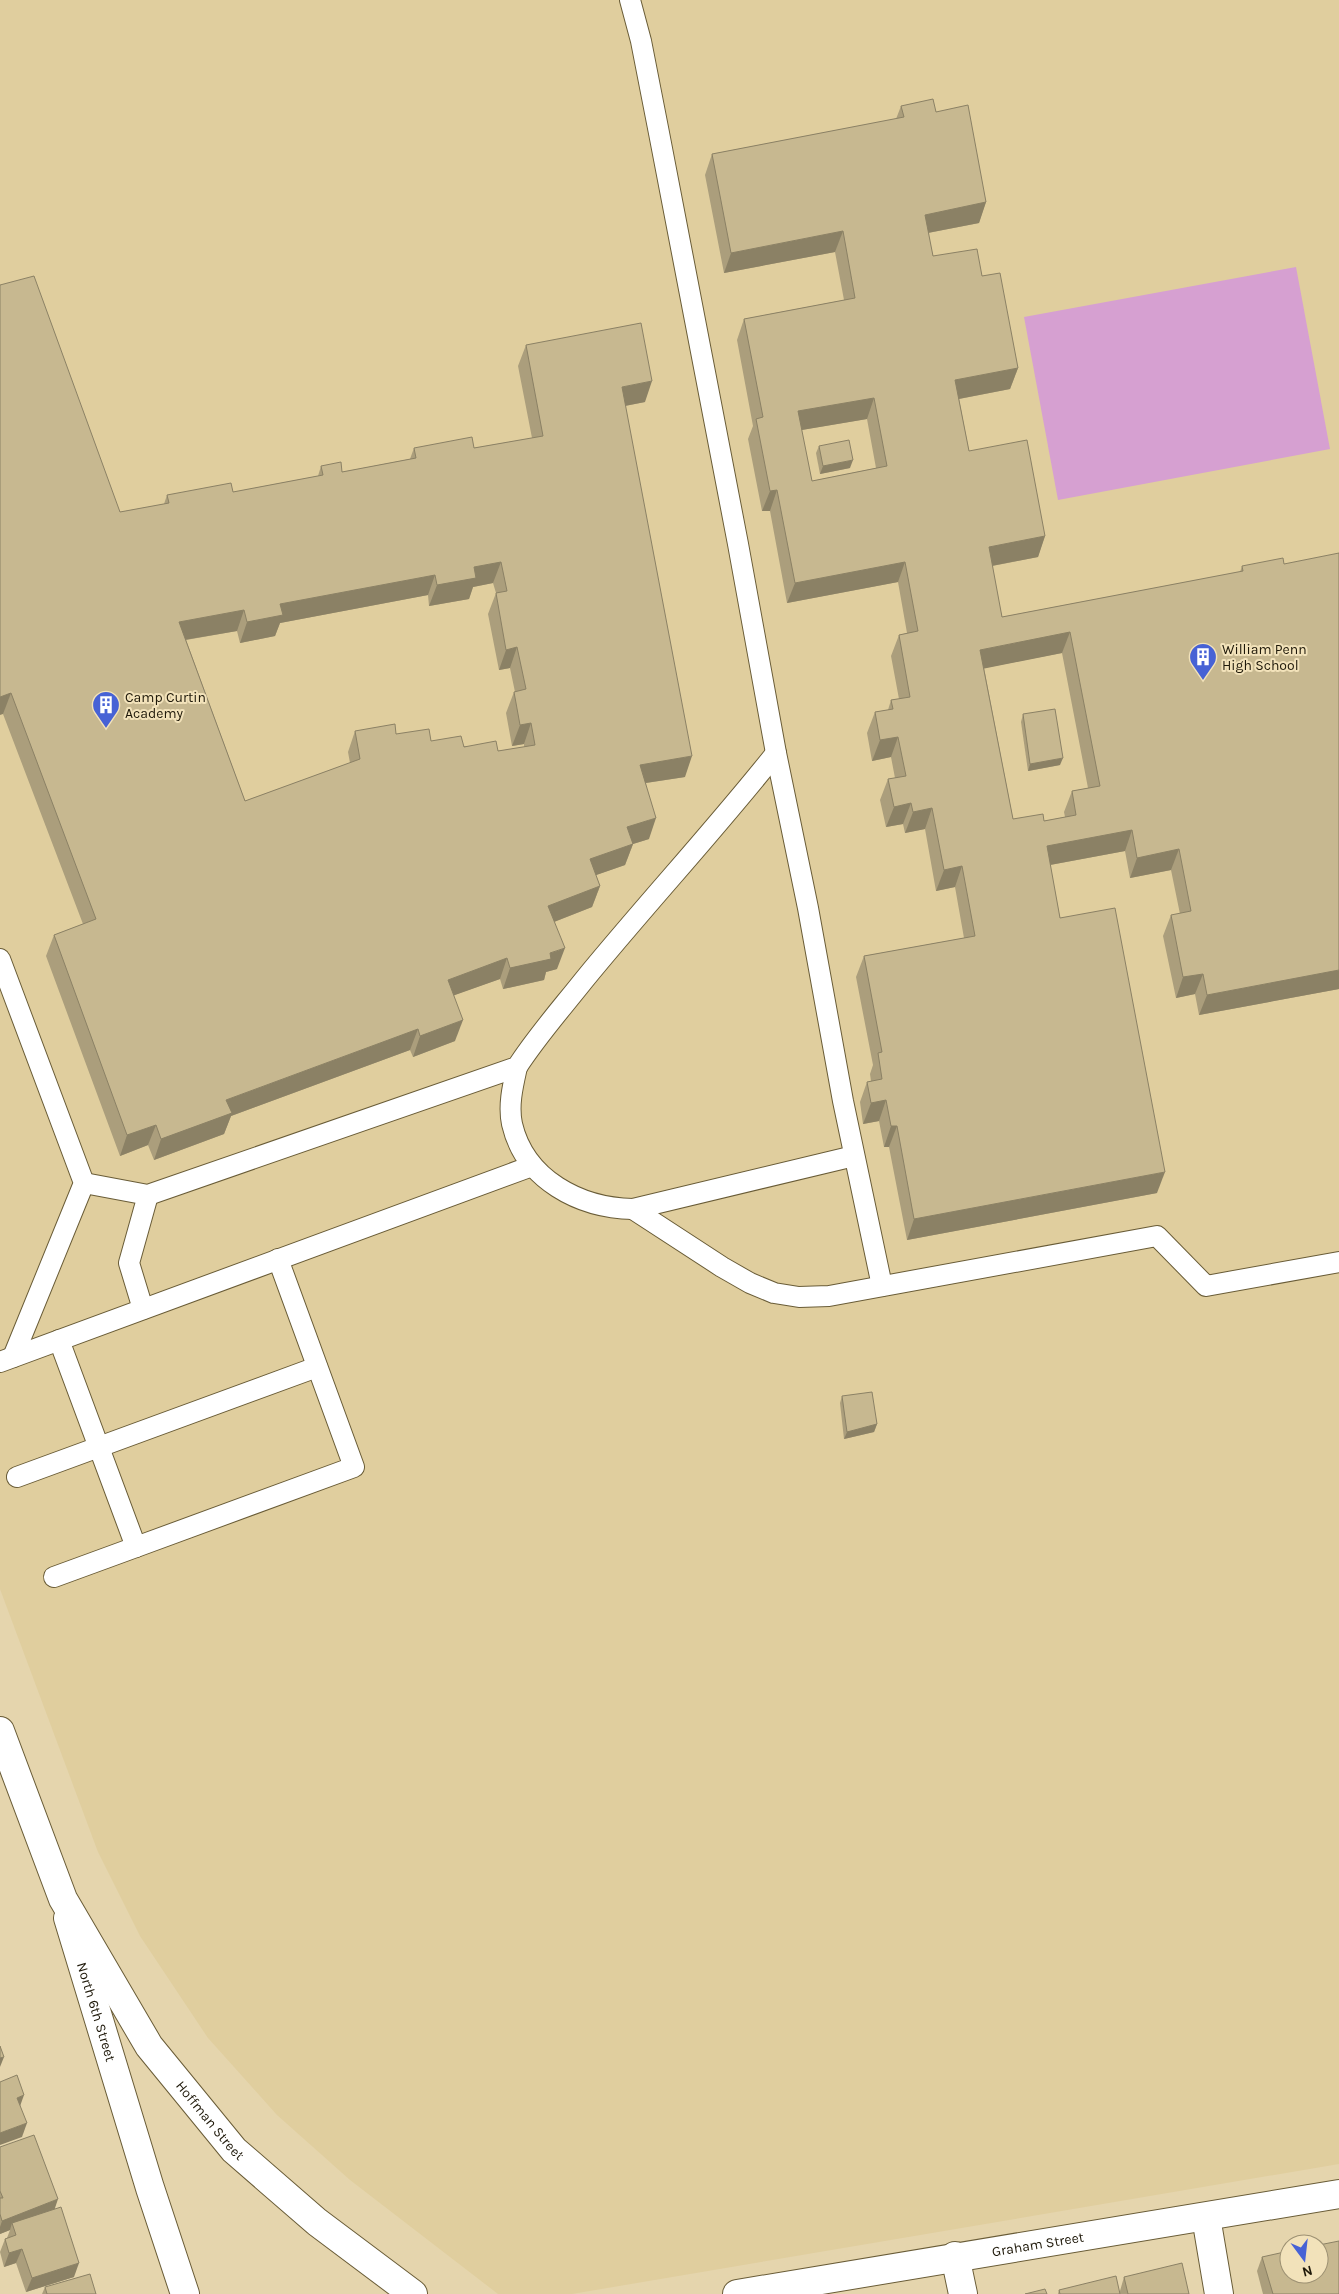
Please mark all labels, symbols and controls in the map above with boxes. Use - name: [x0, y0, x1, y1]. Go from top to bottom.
- place label: William Penn High School: [1222, 641, 1307, 674]
- building icon: William Penn High School: [1188, 642, 1218, 681]
- place label: Camp Curtin Academy: [125, 689, 206, 722]
- building icon: Camp Curtin Academy: [91, 690, 121, 729]
- street label: North 6th Street: [73, 1960, 120, 2063]
- street label: Hoffman Street: [172, 2077, 248, 2163]
- street label: Graham Street: [991, 2228, 1085, 2260]
- north arrow: [1279, 2234, 1329, 2284]
- text: N: [1300, 2262, 1314, 2281]

